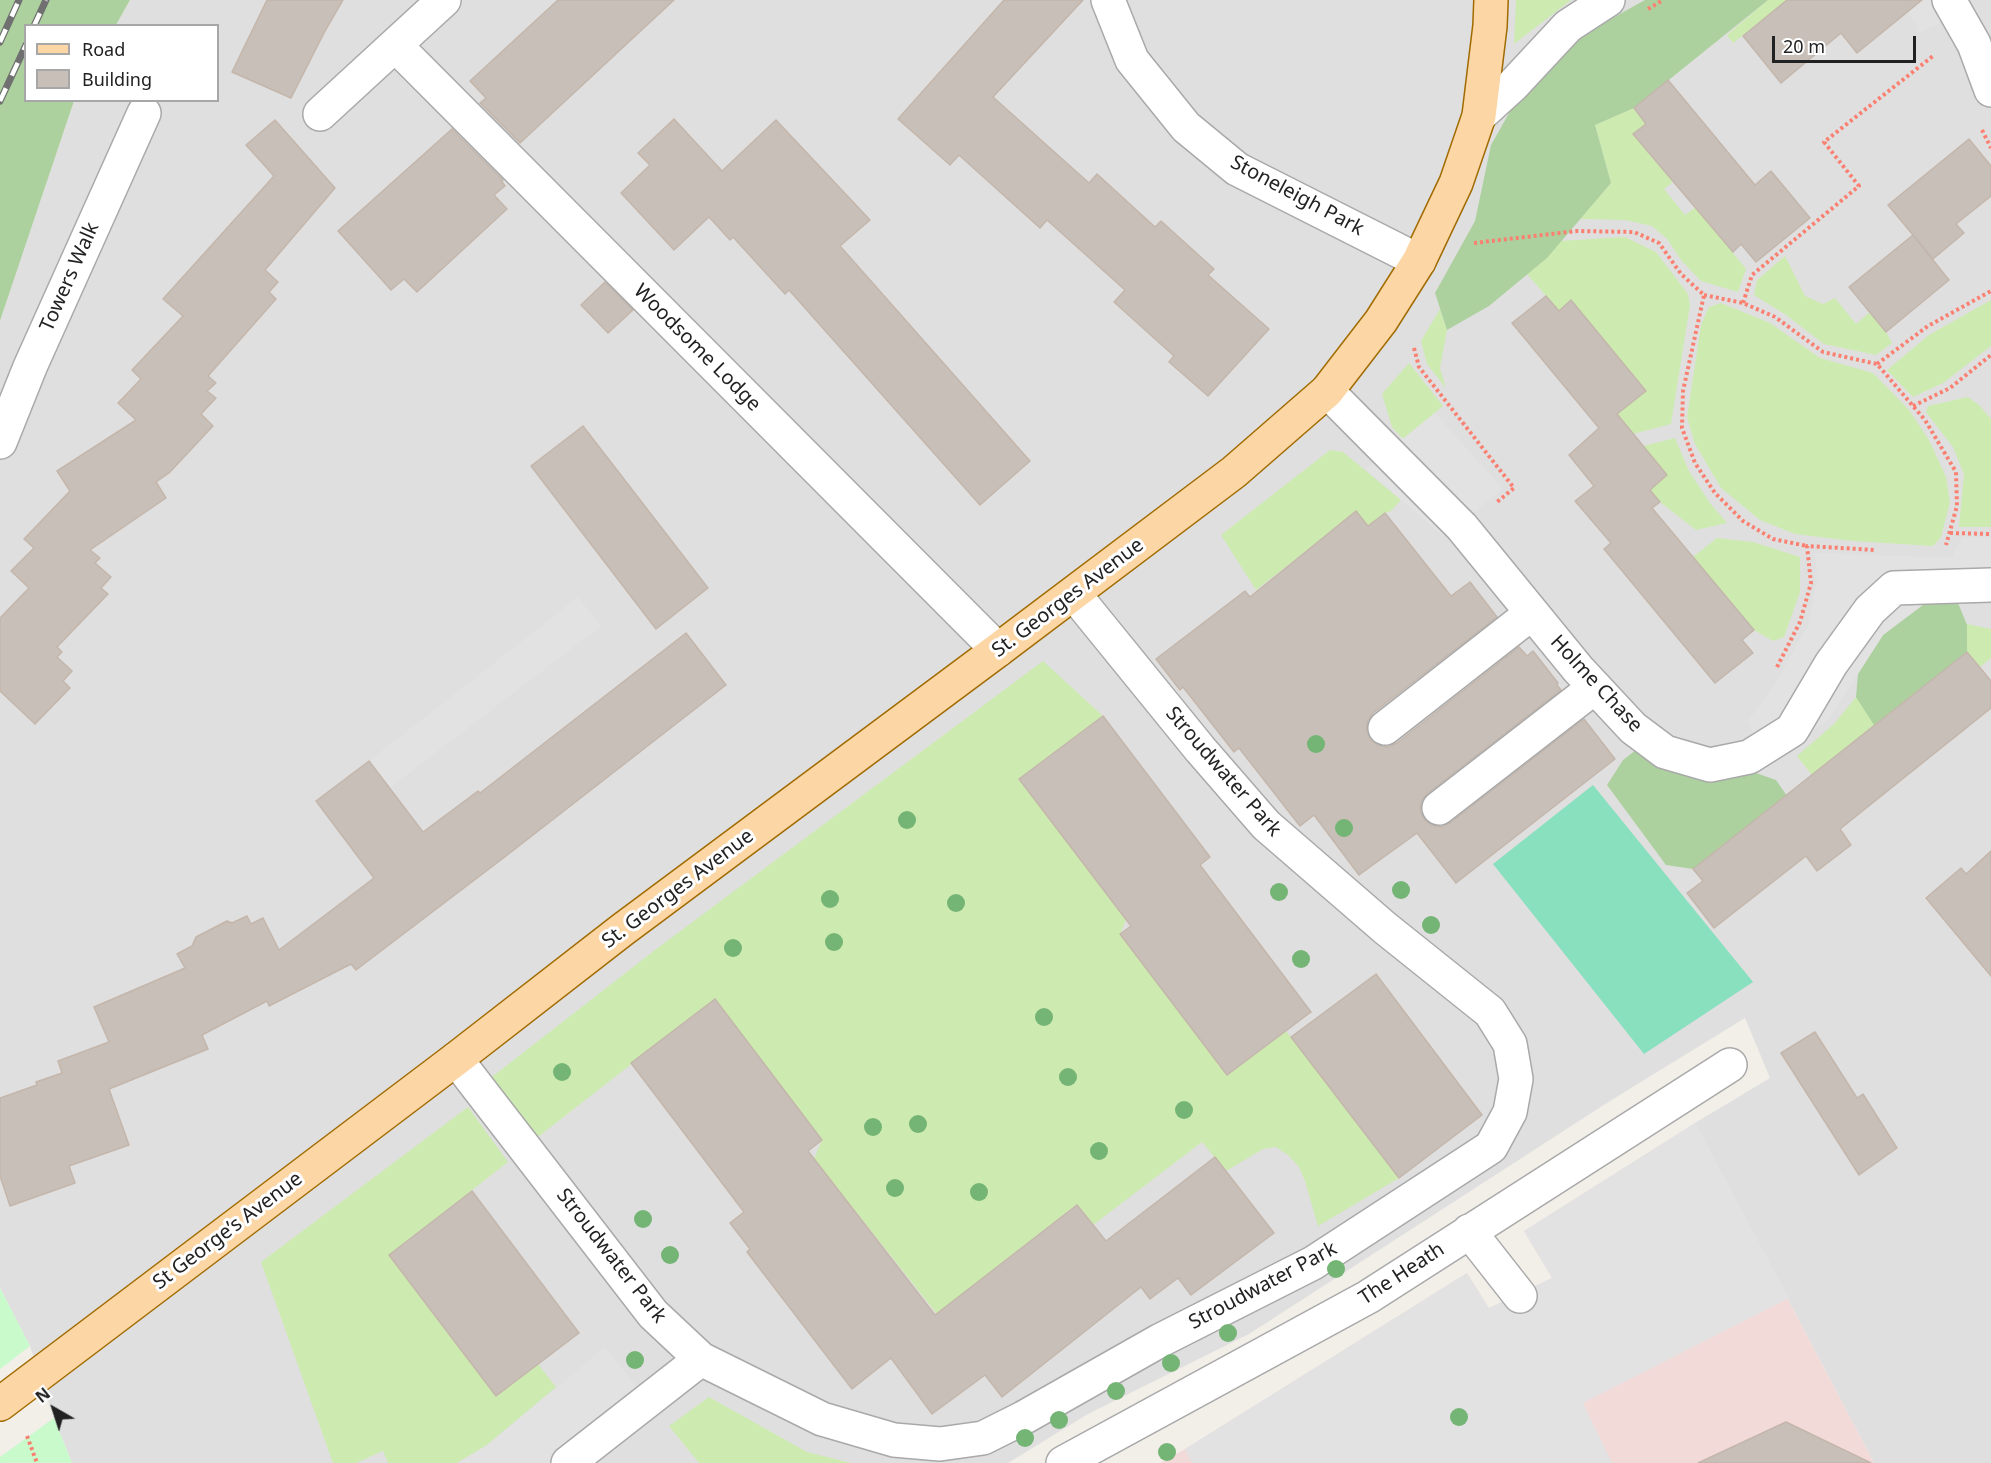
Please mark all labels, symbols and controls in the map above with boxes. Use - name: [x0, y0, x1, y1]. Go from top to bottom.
- legend: [24, 24, 219, 102]
- scale bar: [1775, 24, 1919, 62]
- text: 20 m: [1783, 34, 1825, 58]
- text: Road: [82, 37, 125, 61]
- text: Building: [82, 67, 152, 91]
- street label: Stoneleigh Park: [1226, 151, 1368, 241]
- street label: Towers Walk: [35, 219, 105, 335]
- street label: Woodsome Lodge: [628, 279, 766, 417]
- street label: St. Georges Avenue: [988, 533, 1148, 663]
- street label: Holme Chase: [1545, 630, 1647, 738]
- street label: Stroudwater Park: [1160, 702, 1286, 842]
- street label: St. Georges Avenue: [598, 824, 758, 954]
- street label: St George’s Avenue: [149, 1167, 307, 1295]
- street label: Stroudwater Park: [551, 1184, 671, 1328]
- street label: Stroudwater Park: [1185, 1237, 1341, 1335]
- street label: The Heath: [1355, 1238, 1449, 1310]
- north arrow: [24, 1379, 84, 1439]
- text: N: [31, 1382, 55, 1408]

